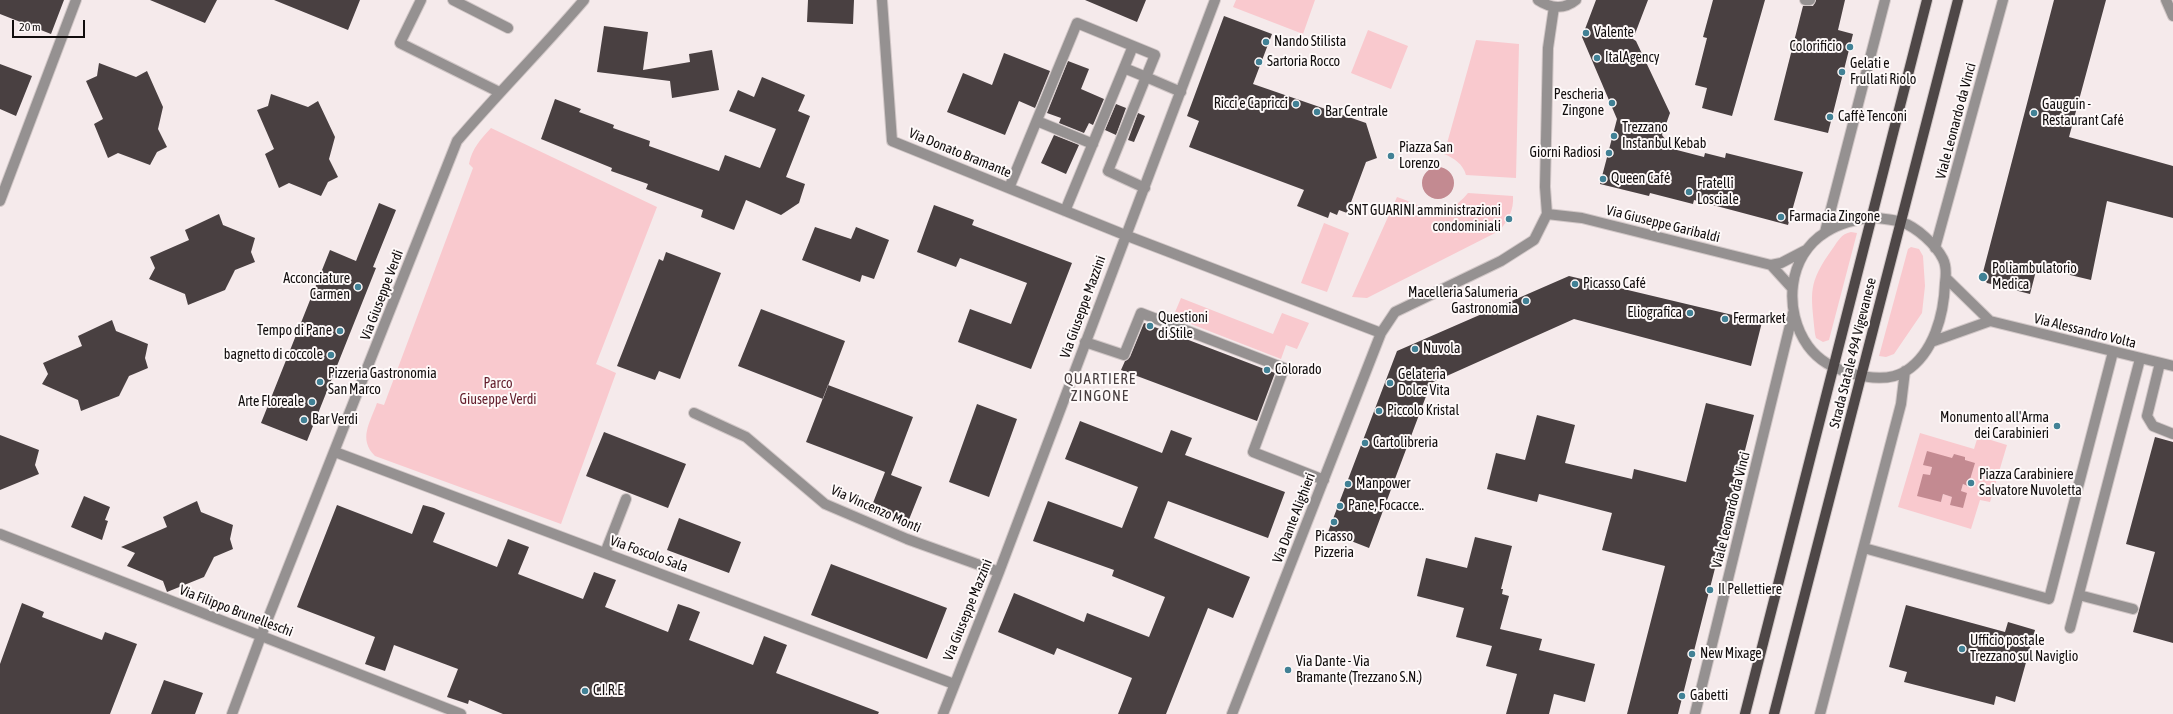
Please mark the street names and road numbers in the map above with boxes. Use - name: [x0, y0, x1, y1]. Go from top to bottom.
- street label: Viale Leonardo da Vinci: [1932, 61, 1980, 181]
- street label: Via Donato Bramante: [906, 125, 1014, 181]
- street label: Via Giuseppe Garibaldi: [1604, 202, 1722, 246]
- street label: Via Giuseppe Verdi: [357, 247, 407, 343]
- street label: Via Giuseppe Mazzini: [1057, 253, 1109, 361]
- street label: Strada Statale 494 Vigevanese: [1826, 276, 1880, 430]
- street label: Via Alessandro Volta: [2032, 310, 2138, 352]
- street label: Viale Leonardo da Vinci: [1708, 450, 1754, 570]
- street label: Via Dante Alighieri: [1269, 470, 1319, 566]
- street label: Via Vincenzo Monti: [828, 482, 924, 536]
- street label: Via Foscolo Sala: [608, 532, 690, 576]
- street label: Via Giuseppe Mazzini: [940, 557, 996, 663]
- street label: Via Filippo Brunelleschi: [177, 582, 295, 640]

